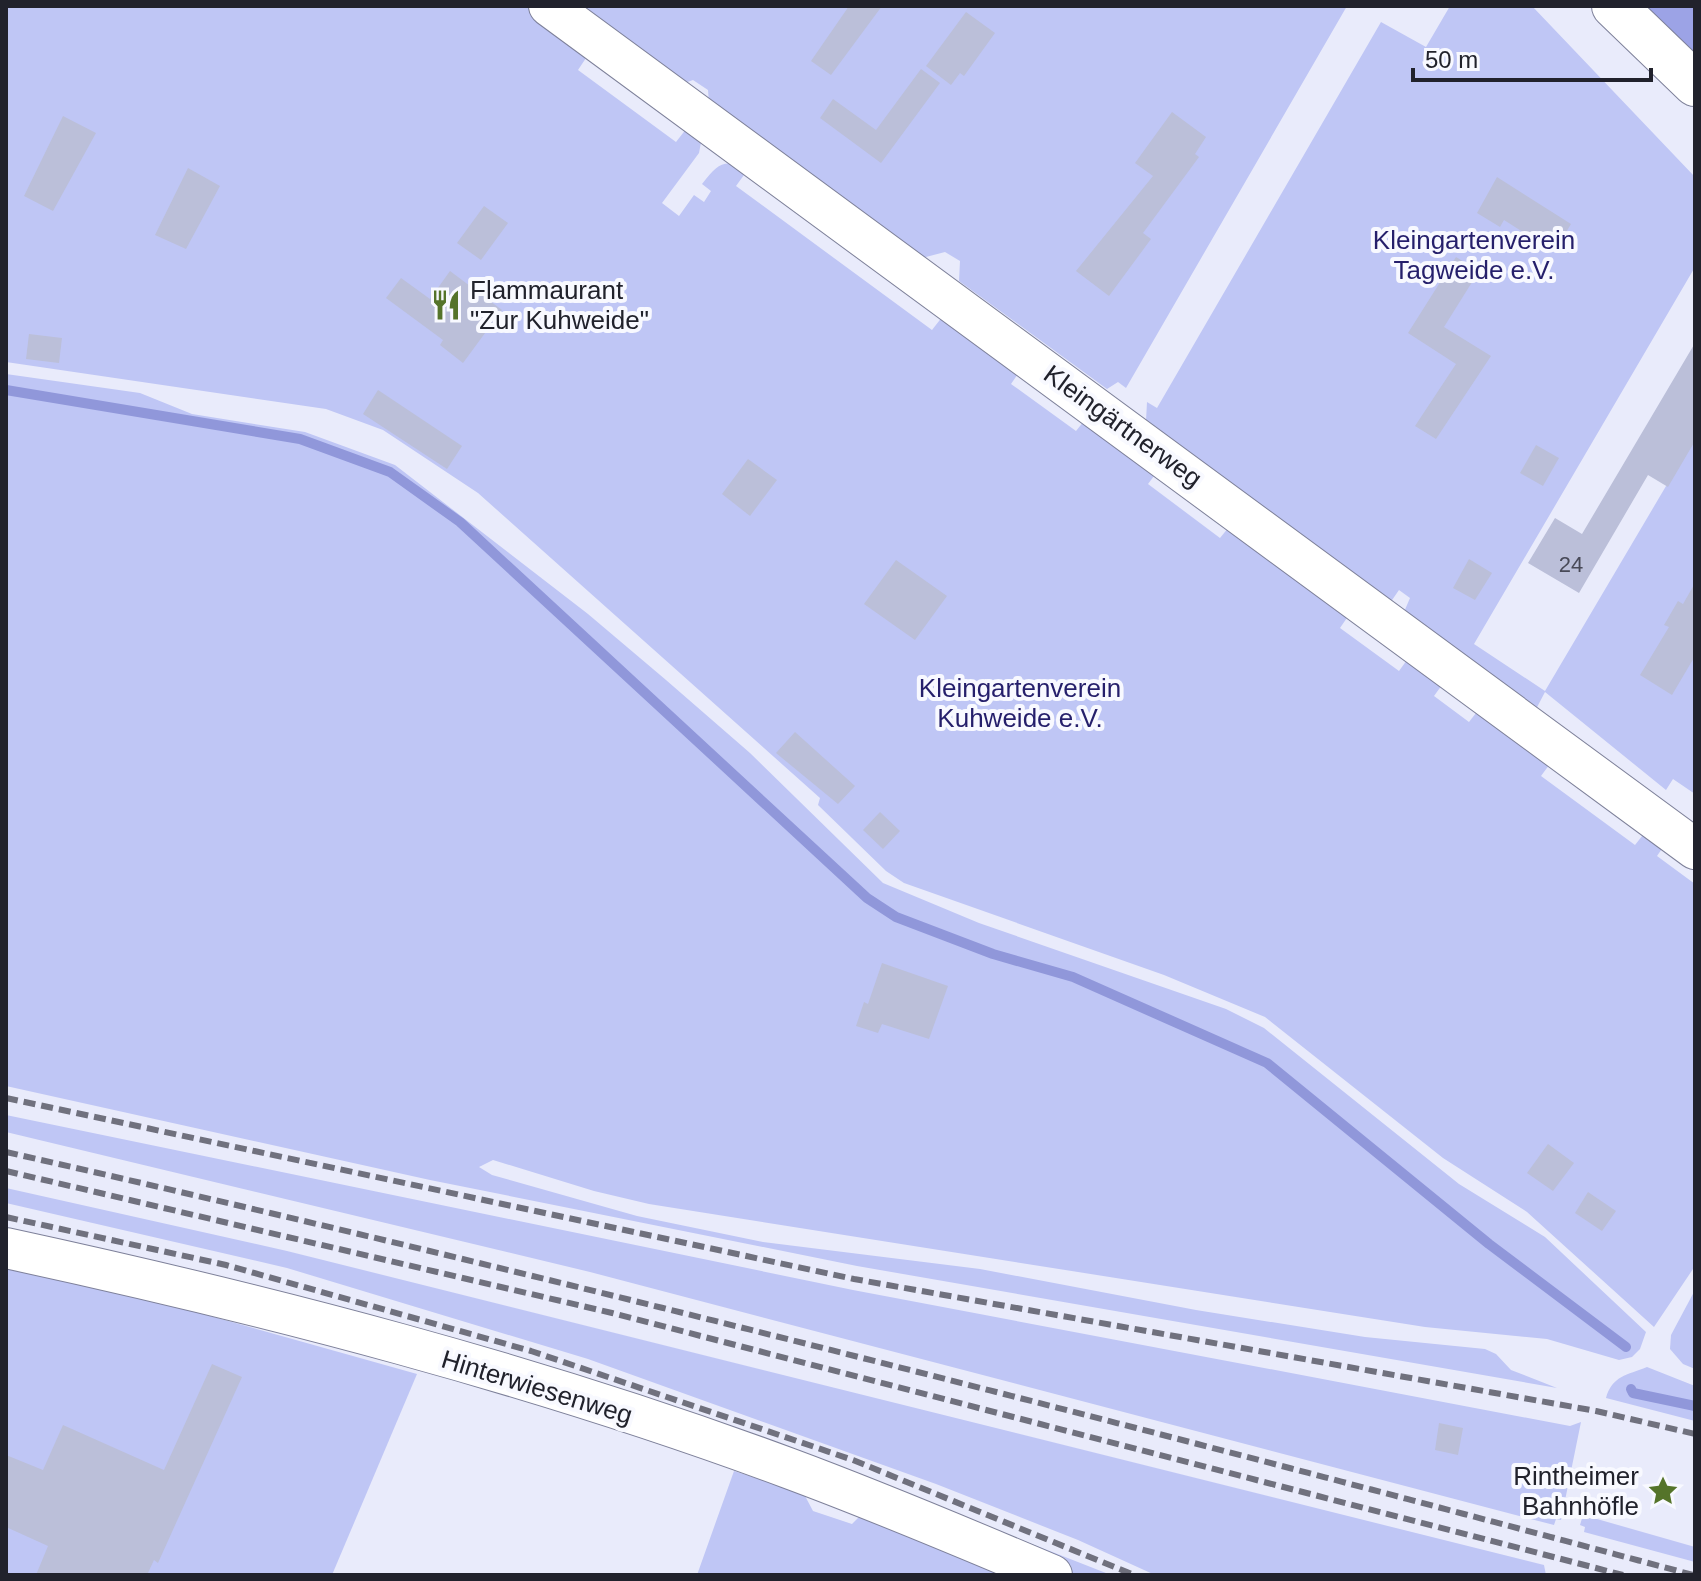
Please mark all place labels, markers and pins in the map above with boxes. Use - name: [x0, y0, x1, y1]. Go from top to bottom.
- place label: Flammaurant "Zur Kuhweide": [470, 275, 649, 335]
- restaurant icon: Flammaurant "Zur Kuhweide": [429, 288, 463, 322]
- place label: Rintheimer Bahnhöfle: [1513, 1461, 1639, 1521]
- place icon: Rintheimer Bahnhöfle: [1646, 1474, 1680, 1508]

